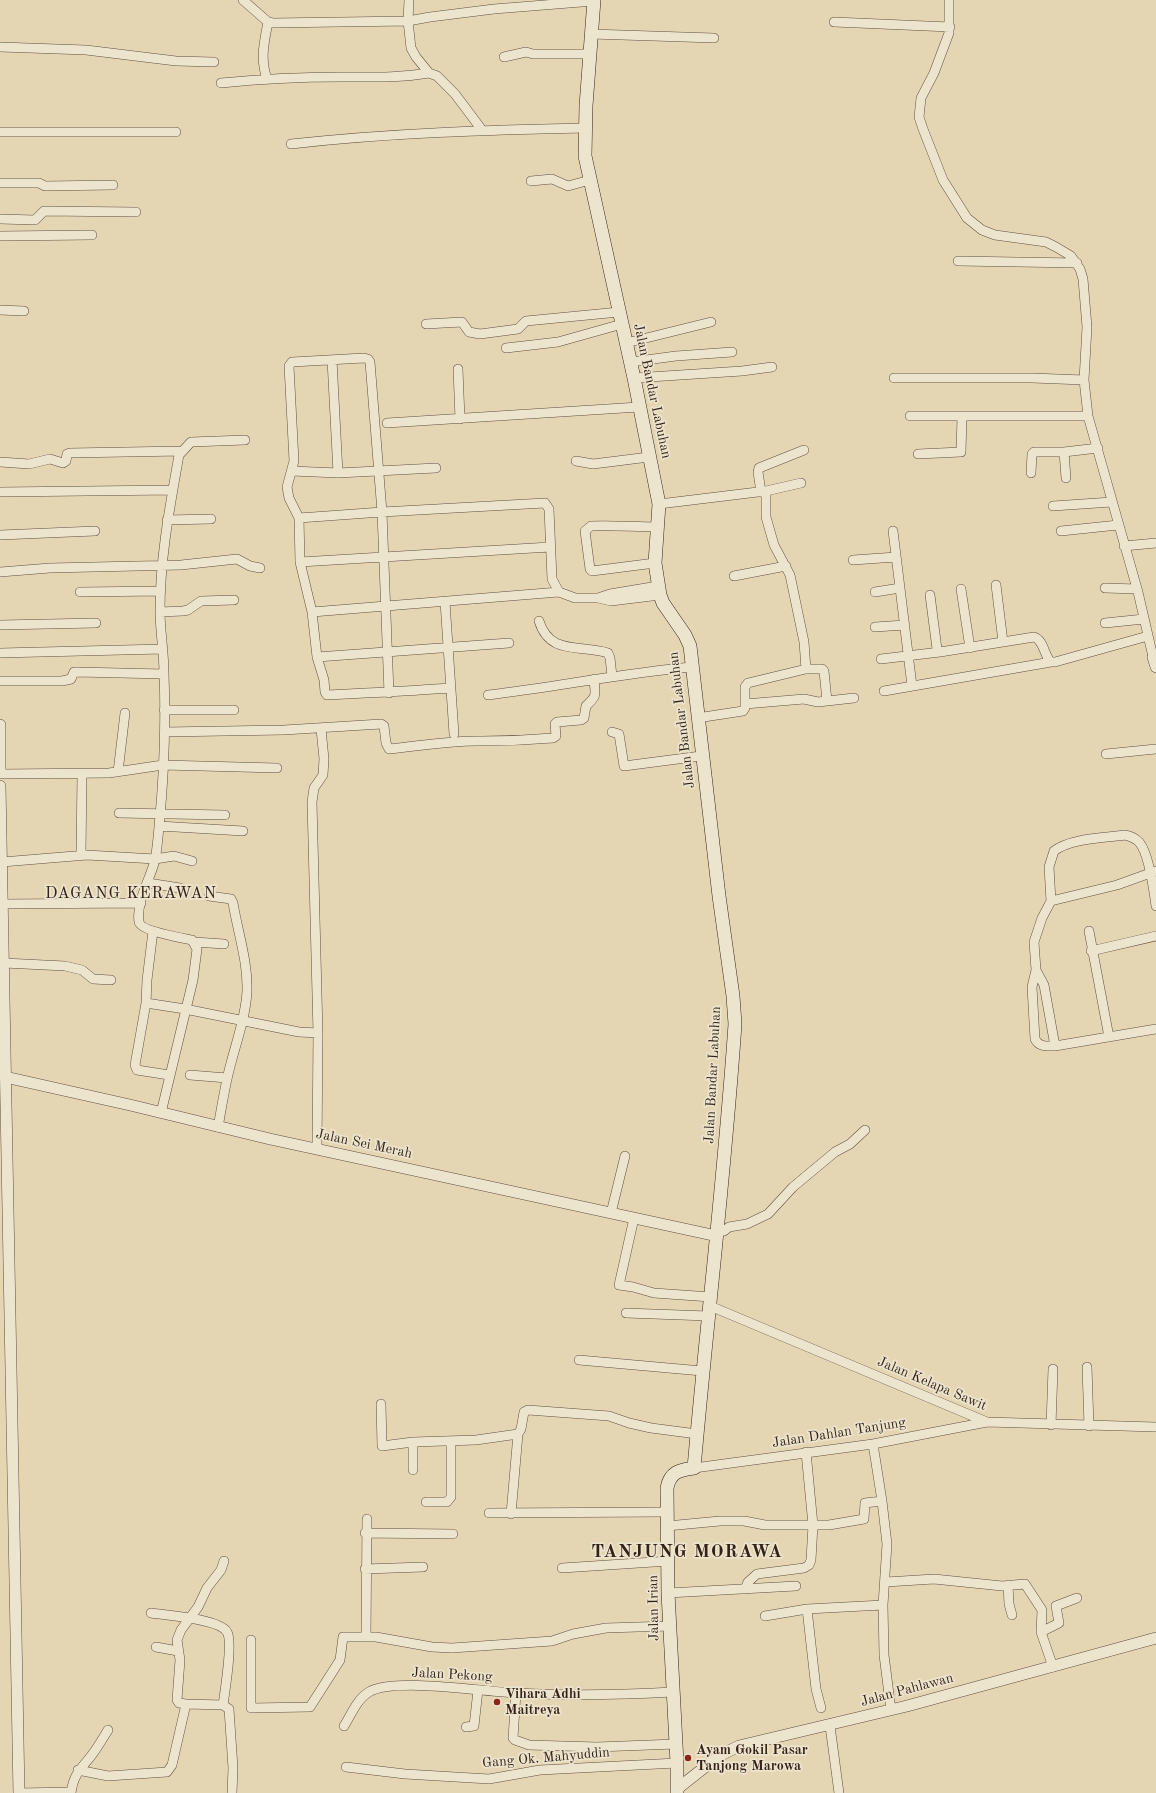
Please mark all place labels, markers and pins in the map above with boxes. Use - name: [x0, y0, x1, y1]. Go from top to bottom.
- place label: Vihara Adhi Maitreya: [505, 1686, 581, 1718]
- marker: Vihara Adhi Maitreya: [492, 1697, 502, 1707]
- place label: Ayam Gokil Pasar Tanjong Marowa: [696, 1742, 808, 1774]
- marker: Ayam Gokil Pasar Tanjong Marowa: [683, 1753, 693, 1763]

